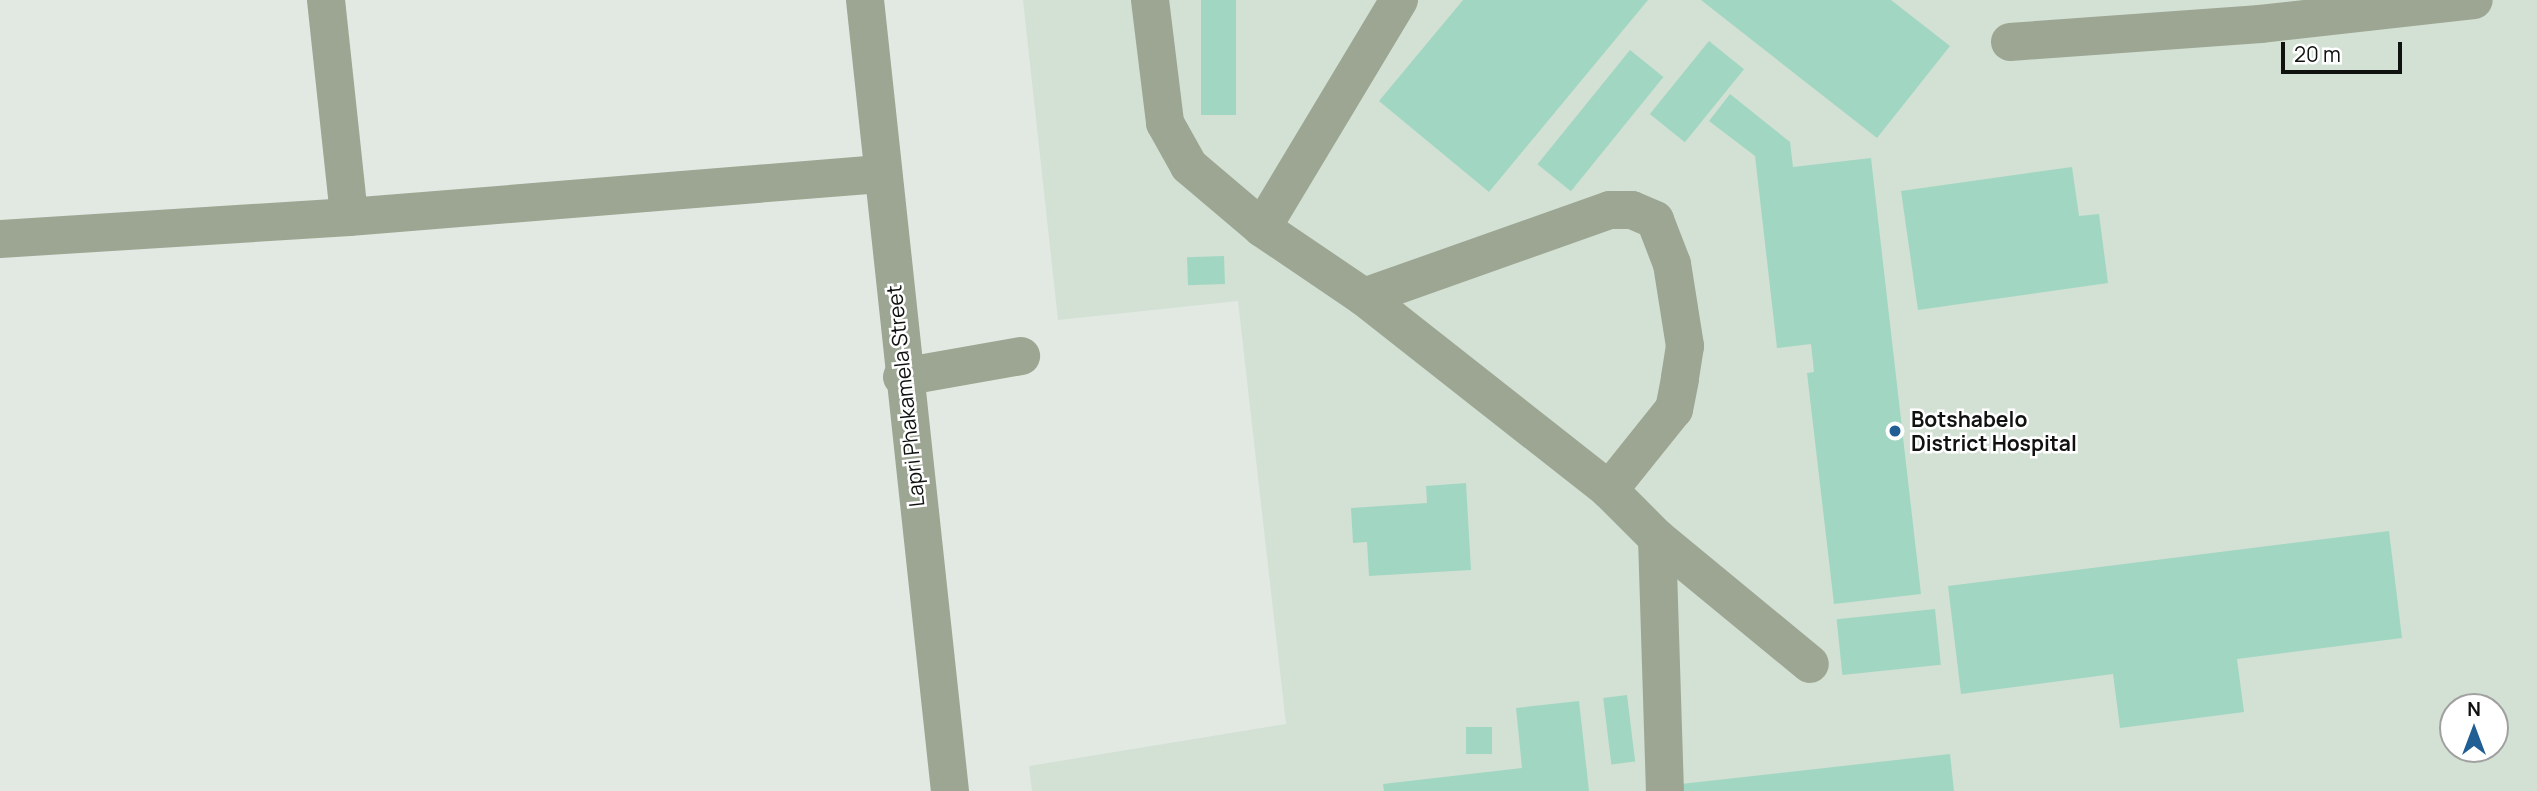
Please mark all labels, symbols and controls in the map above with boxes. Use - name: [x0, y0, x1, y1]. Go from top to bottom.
- scale bar: [2285, 28, 2406, 72]
- text: 20 m: [2294, 40, 2341, 68]
- street label: Lapri Phakamela Street: [881, 284, 929, 508]
- place label: Botshabelo District Hospital: [1911, 406, 2077, 456]
- marker: Botshabelo District Hospital: [1885, 421, 1905, 441]
- north arrow: [2439, 693, 2509, 763]
- text: N: [2467, 696, 2481, 722]

